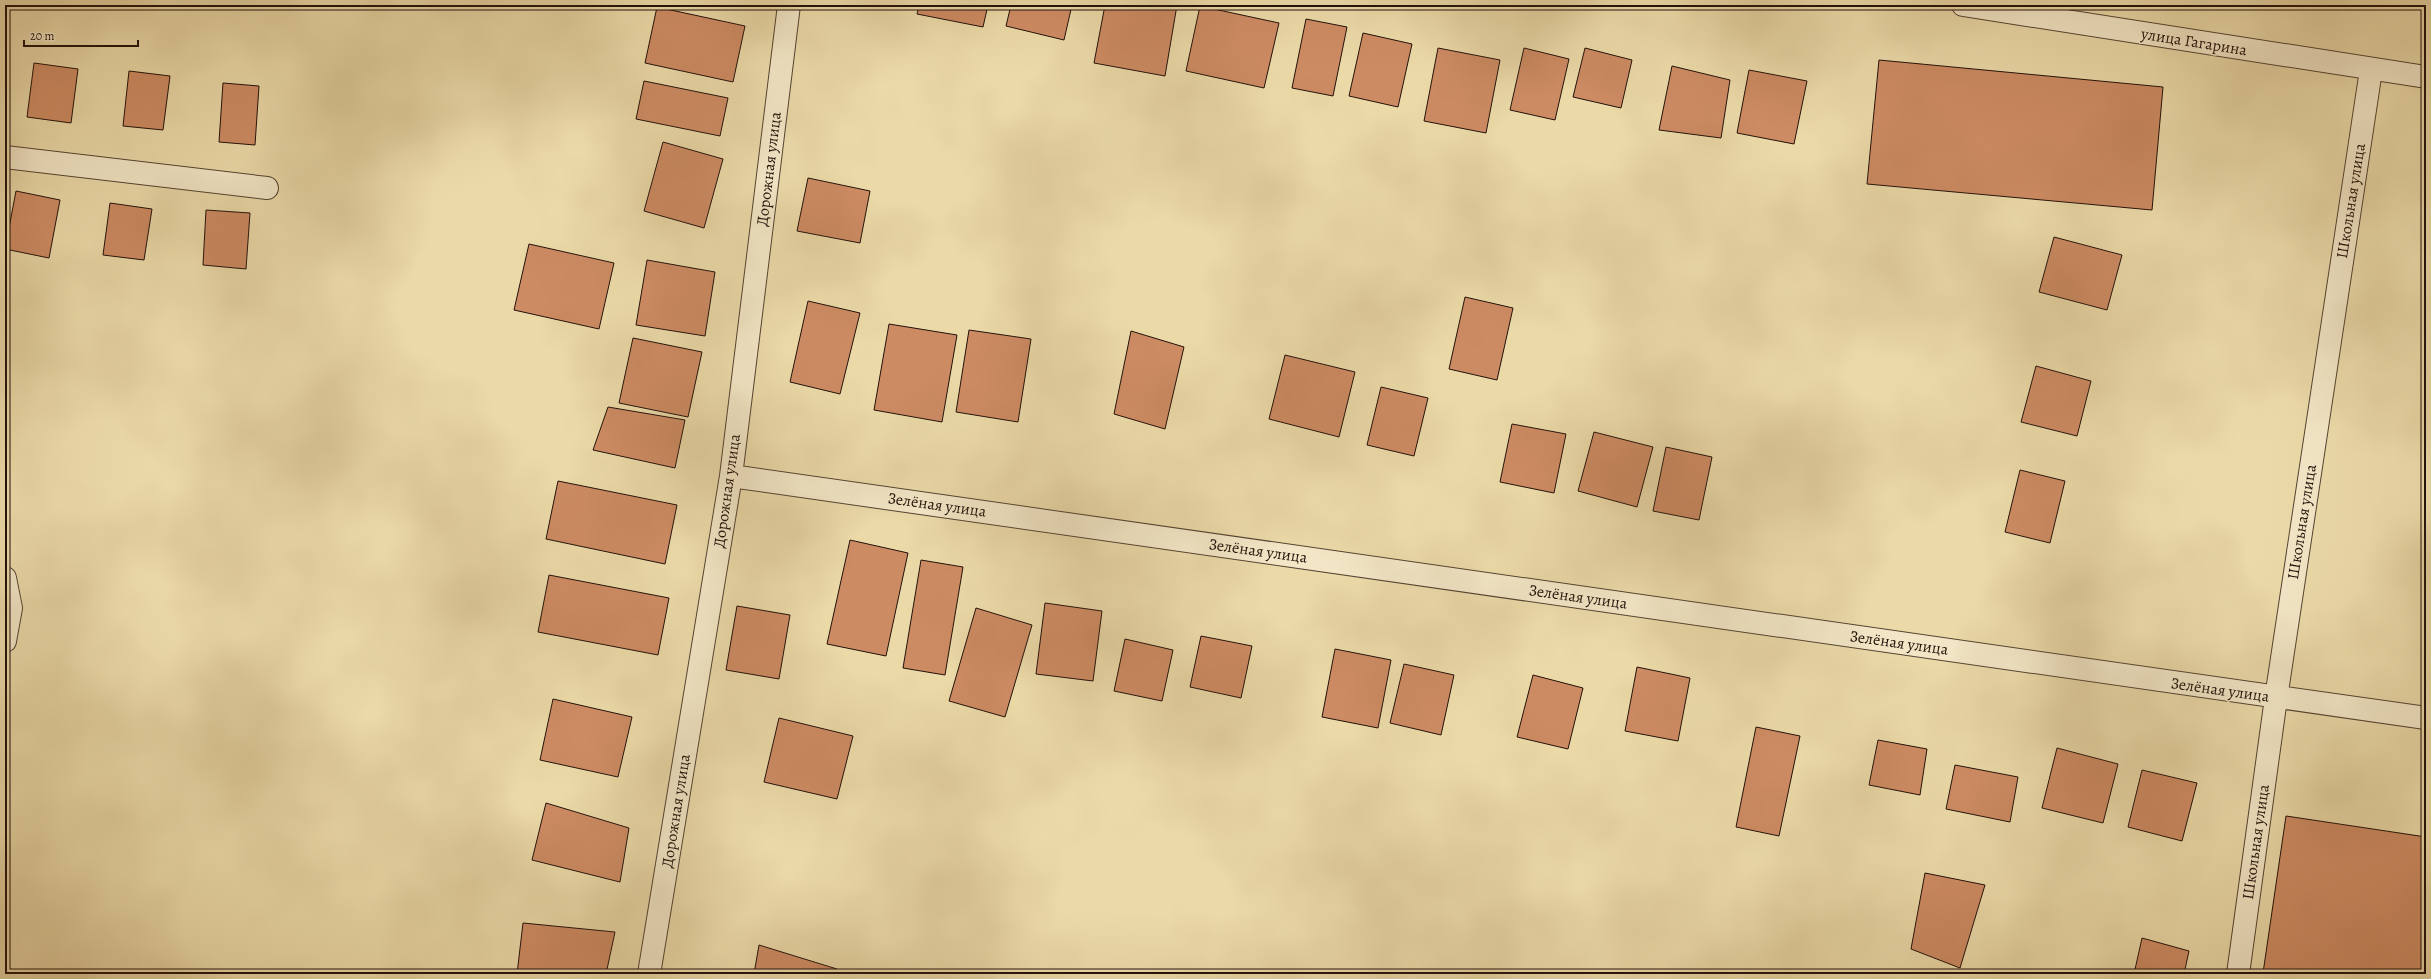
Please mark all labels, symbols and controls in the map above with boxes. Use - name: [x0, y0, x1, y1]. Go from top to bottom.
- scale bar: [24, 22, 138, 48]
- street label: улица Гагарина: [2139, 23, 2249, 61]
- text: 20 m: [30, 28, 54, 44]
- street label: Дорожная улица: [751, 110, 787, 227]
- street label: Школьная улица: [2331, 141, 2371, 260]
- street label: Дорожная улица: [708, 432, 746, 549]
- street label: Школьная улица: [2282, 462, 2322, 581]
- street label: Зелёная улица: [886, 487, 988, 523]
- street label: Зелёная улица: [1207, 533, 1309, 569]
- street label: Зелёная улица: [1527, 579, 1629, 615]
- street label: Зелёная улица: [1848, 625, 1950, 661]
- street label: Зелёная улица: [2169, 672, 2271, 708]
- street label: Дорожная улица: [656, 752, 696, 870]
- street label: Школьная улица: [2237, 782, 2275, 901]

